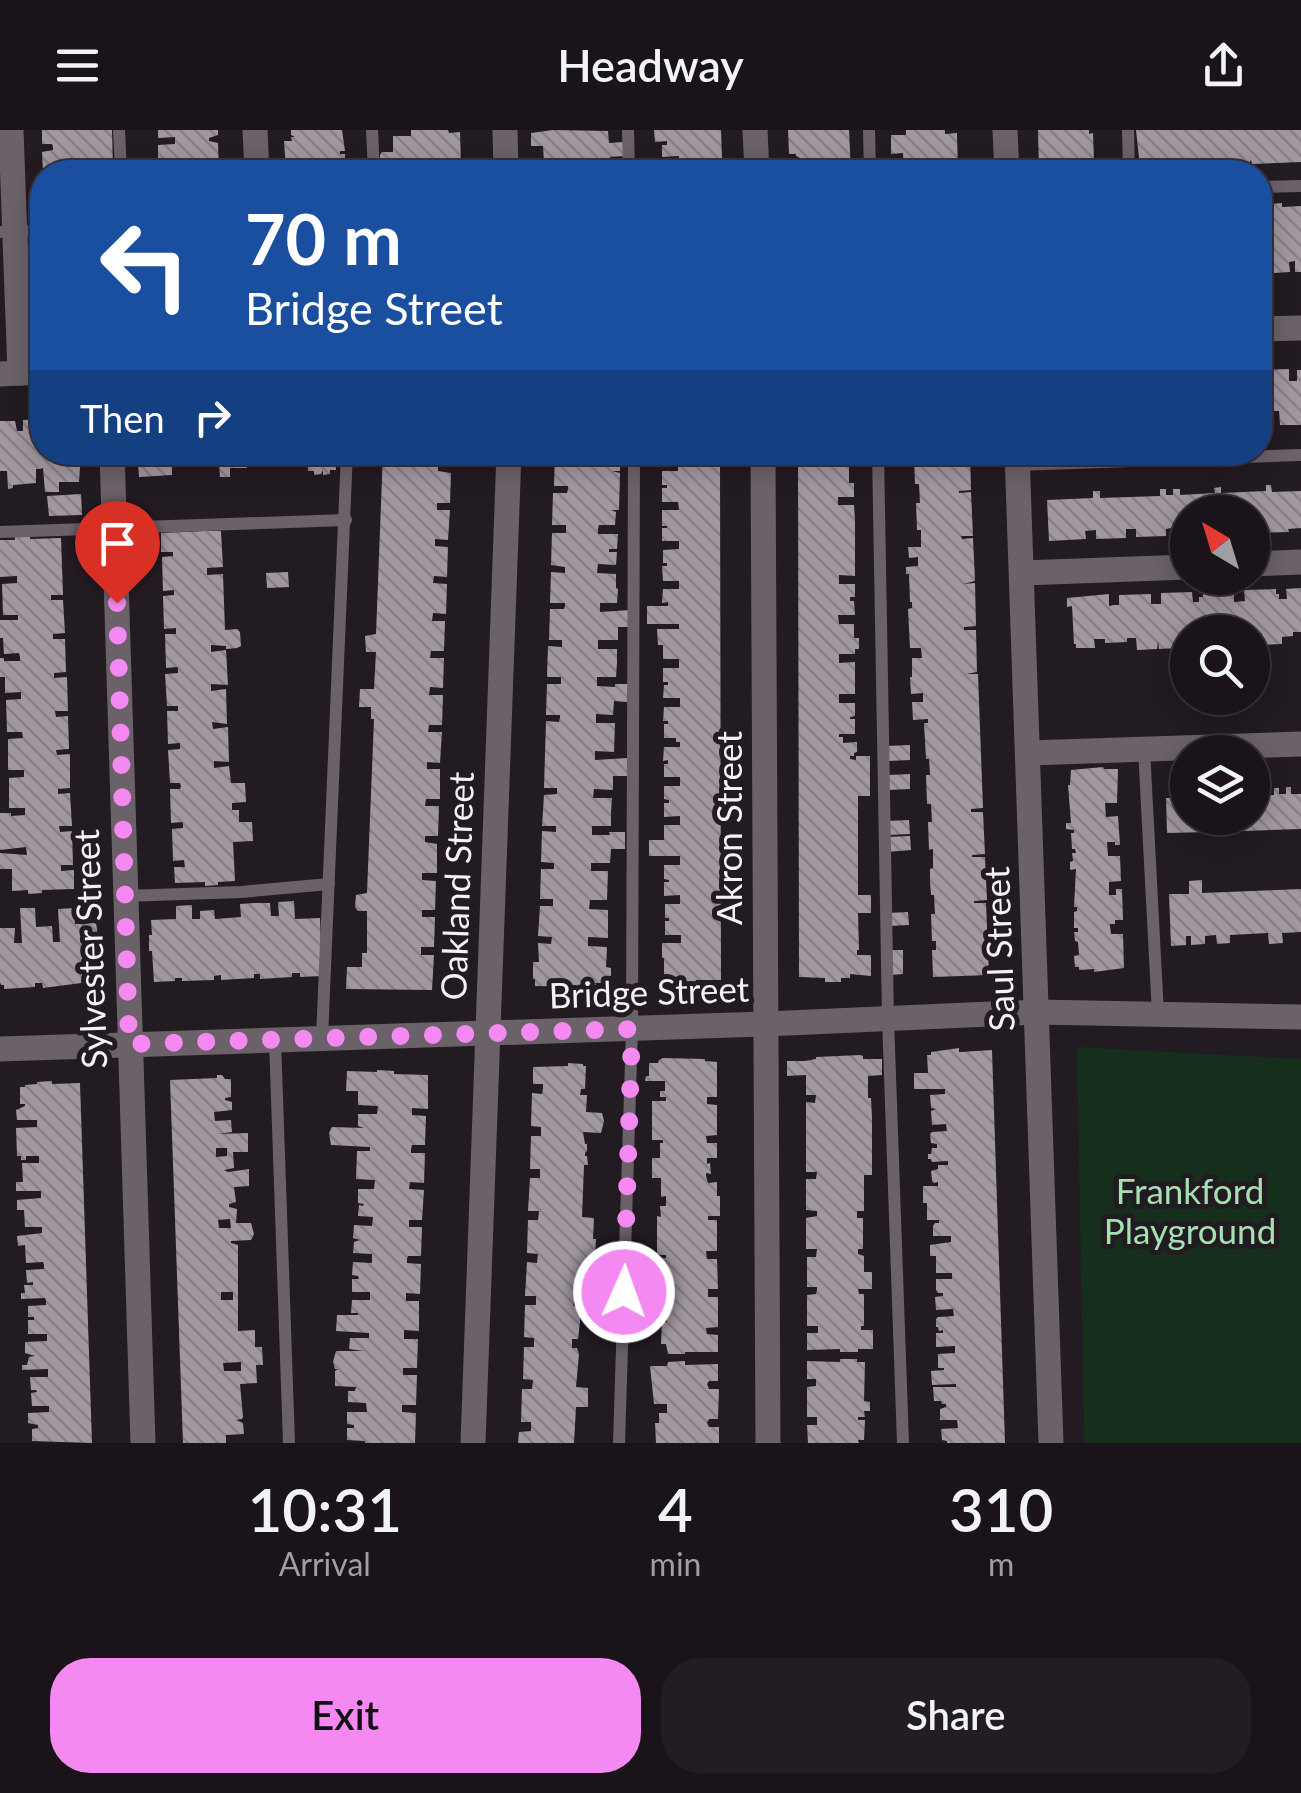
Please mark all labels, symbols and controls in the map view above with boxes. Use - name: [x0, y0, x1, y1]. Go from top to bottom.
- icon: menu: [50, 38, 105, 93]
- text: Headway: [557, 38, 744, 92]
- icon: share: [1196, 38, 1251, 93]
- text: 70 m: [245, 196, 402, 280]
- icon: left: [80, 200, 210, 330]
- text: Bridge Street: [245, 281, 503, 335]
- icon: right: [185, 390, 240, 445]
- text: Then: [80, 395, 165, 441]
- north arrow: [1170, 495, 1270, 595]
- map controls: [1170, 495, 1270, 835]
- pin: [75, 501, 160, 604]
- icon: arrive: [90, 516, 145, 571]
- button: search: [1170, 615, 1270, 715]
- street label: Akron Street: [707, 731, 749, 925]
- button: layers: [1170, 735, 1270, 835]
- street label: Oakland Street: [431, 770, 481, 1001]
- street label: Sylvester Street: [64, 828, 114, 1070]
- street label: Saul Street: [974, 865, 1022, 1032]
- street label: Bridge Street: [548, 966, 750, 1015]
- park label: Frankford Playground: [1104, 1169, 1276, 1251]
- position arrow: [572, 1240, 676, 1344]
- text: 10:31: [248, 1473, 402, 1545]
- text: 4: [658, 1473, 693, 1545]
- text: 310: [949, 1473, 1053, 1545]
- text: Arrival: [279, 1544, 371, 1583]
- text: min: [650, 1544, 701, 1583]
- text: m: [988, 1544, 1014, 1583]
- button: Exit: [50, 1658, 641, 1773]
- button: Share: [661, 1658, 1251, 1773]

